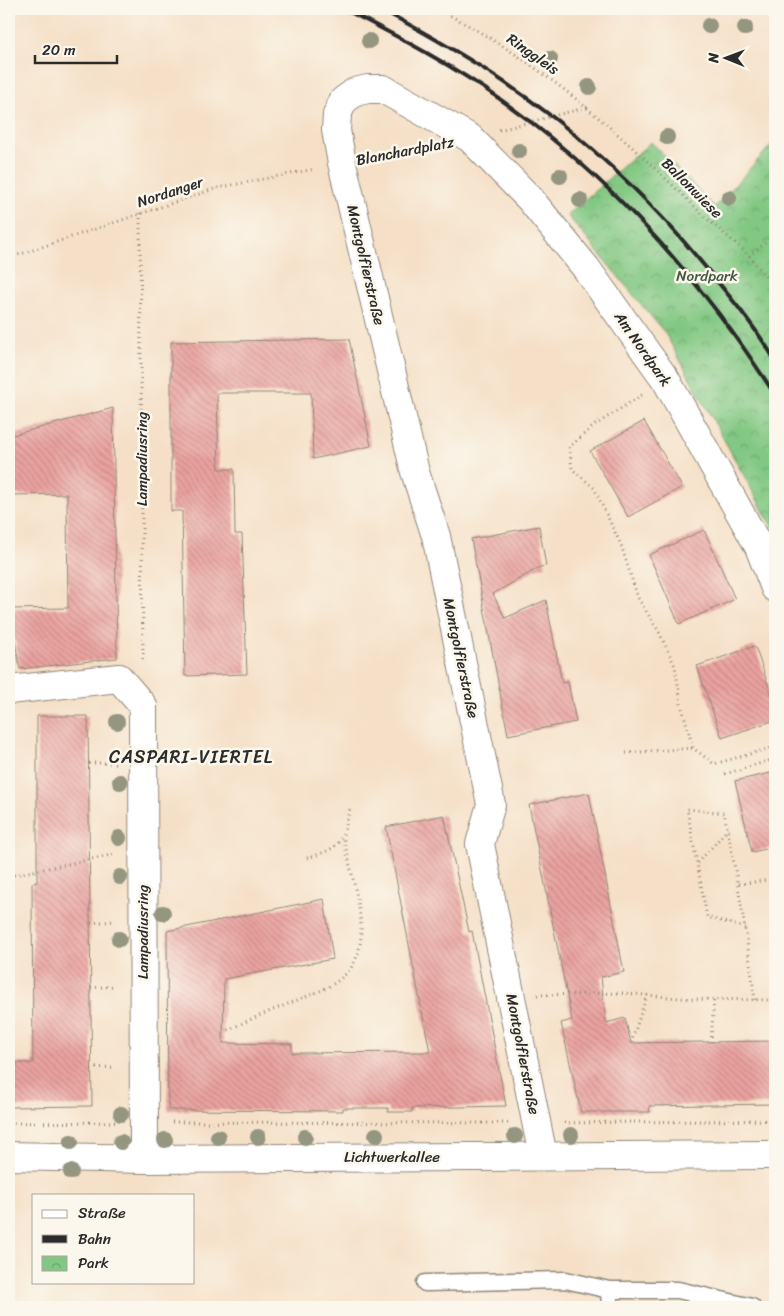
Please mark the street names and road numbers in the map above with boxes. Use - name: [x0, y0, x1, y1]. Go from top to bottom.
- street label: Ringgleis: [501, 26, 565, 82]
- street label: Blanchardplatz: [354, 129, 457, 173]
- street label: Ballonwiese: [655, 151, 729, 225]
- street label: Nordanger: [133, 169, 207, 215]
- street label: Montgolfierstraße: [340, 202, 393, 328]
- street label: Am Nordpark: [607, 305, 679, 392]
- street label: Lampadiusring: [129, 411, 155, 506]
- street label: Montgolfierstraße: [436, 595, 487, 721]
- street label: Lampadiusring: [130, 884, 156, 979]
- street label: Montgolfierstraße: [499, 991, 548, 1117]
- street label: Lichtwerkallee: [344, 1144, 440, 1170]

